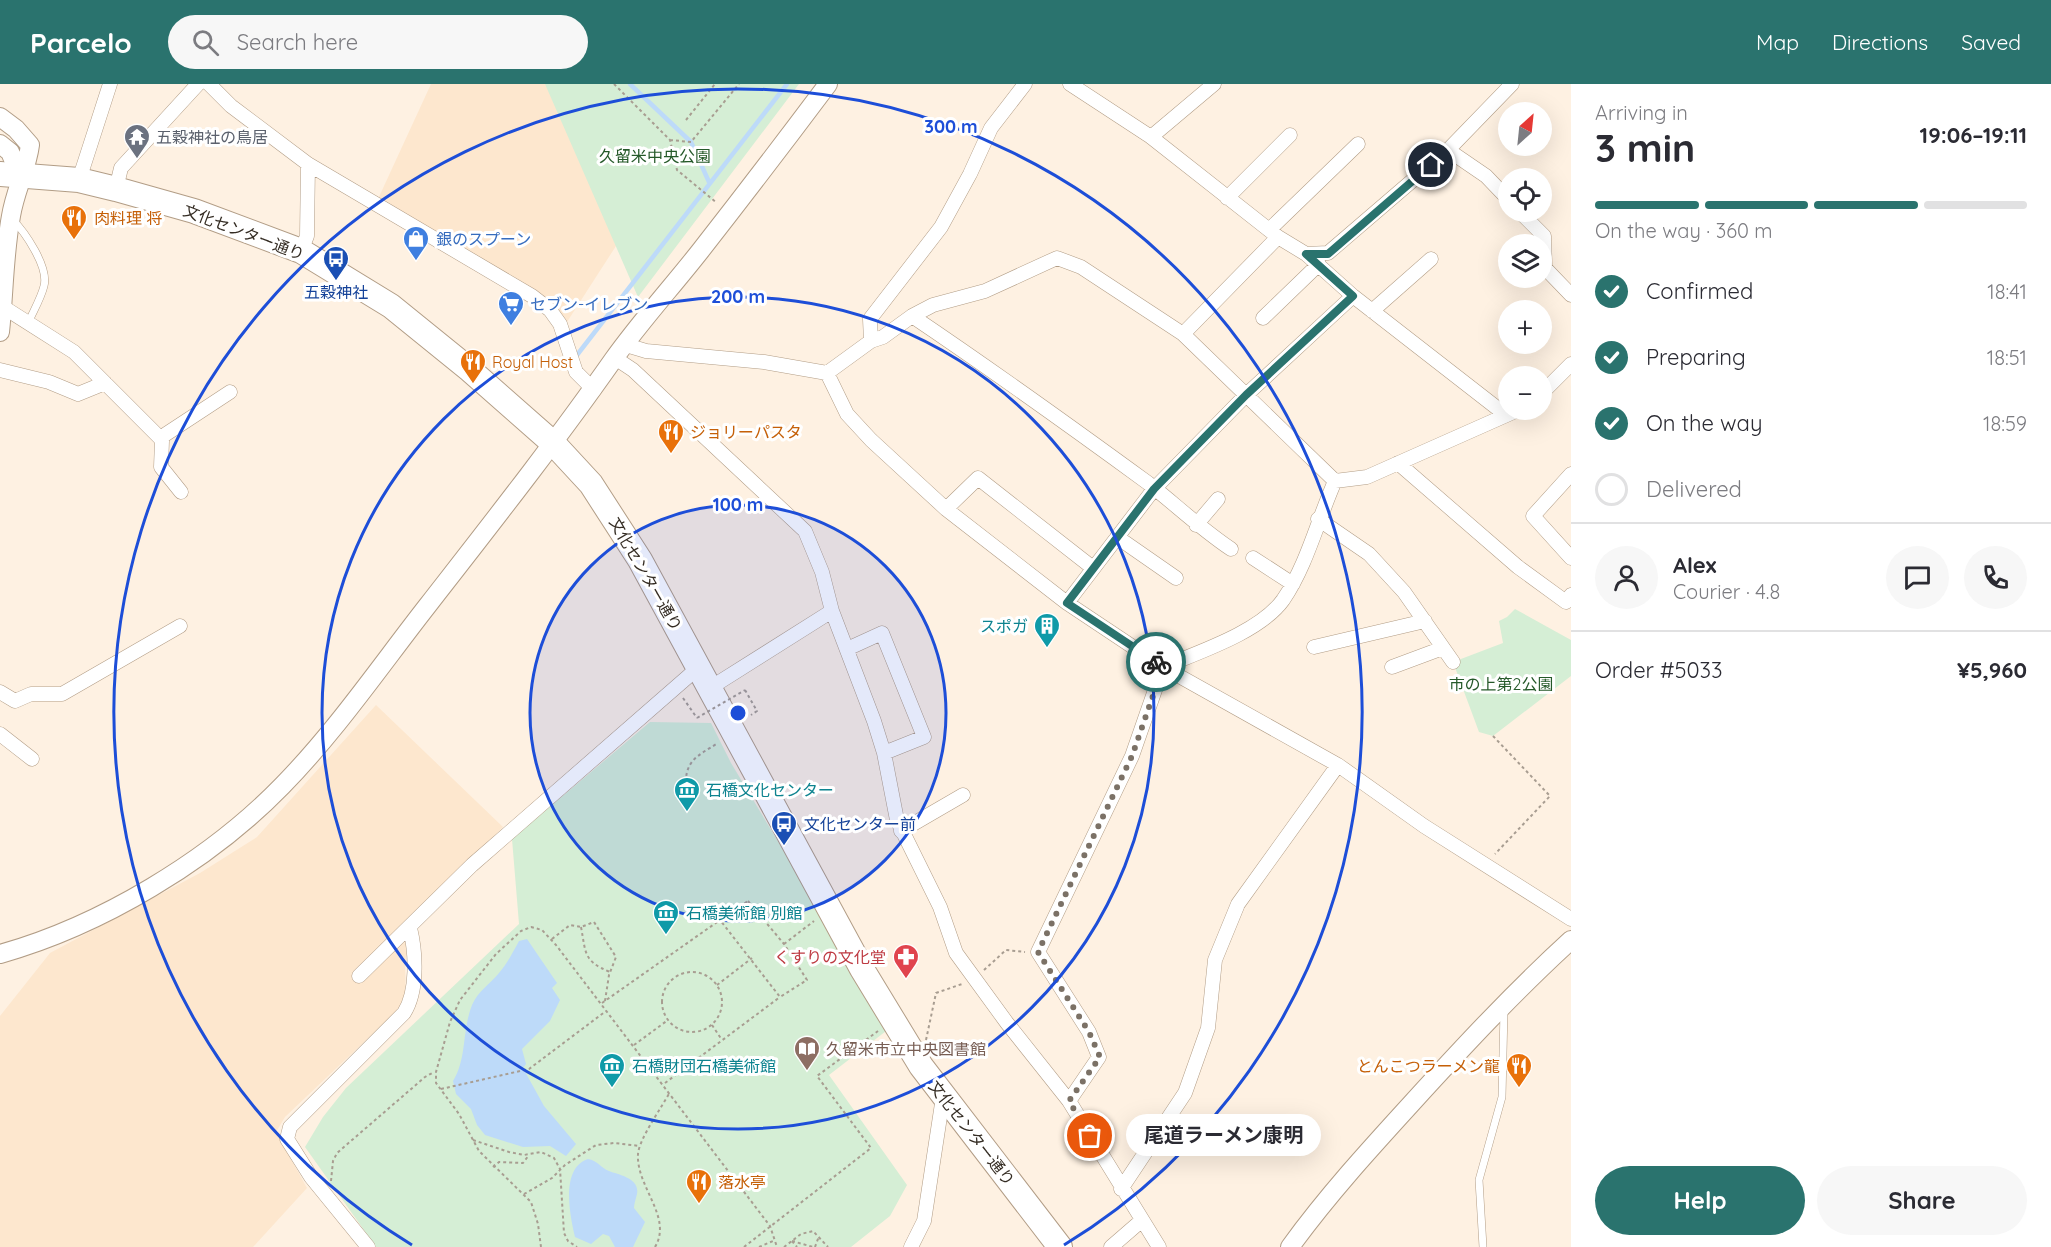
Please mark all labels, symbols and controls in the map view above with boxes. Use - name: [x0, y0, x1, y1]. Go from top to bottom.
- search box: [168, 15, 588, 69]
- text: Parcelo: [30, 25, 132, 60]
- icon: search: [189, 26, 222, 59]
- text: Search here: [237, 28, 358, 56]
- text: Map: [1756, 29, 1799, 55]
- text: Directions: [1832, 29, 1928, 55]
- text: Saved: [1961, 29, 2021, 55]
- text: Arriving in: [1595, 100, 1688, 125]
- north arrow: [1498, 102, 1552, 156]
- map controls: [1498, 102, 1552, 420]
- text: 300 m: [924, 115, 978, 138]
- text: 19:06–19:11: [1920, 121, 2027, 149]
- temple icon: 五穀神社の鳥居: [122, 122, 152, 160]
- text: 3 min: [1595, 123, 1695, 172]
- place label: 五穀神社の鳥居: [156, 127, 268, 147]
- pin: [1405, 139, 1456, 190]
- park label: 久留米中央公園: [599, 146, 711, 166]
- icon: home: [1414, 148, 1447, 181]
- button: locate: [1498, 168, 1552, 222]
- street label: 文化センター通り: [181, 200, 307, 264]
- restaurant icon: 肉料理 将: [59, 203, 89, 241]
- place label: 肉料理 将: [94, 208, 162, 228]
- text: On the way · 360 m: [1595, 218, 1773, 243]
- shop icon: 銀のスプーン: [401, 224, 431, 262]
- place label: 銀のスプーン: [436, 229, 531, 249]
- button: layers: [1498, 234, 1552, 288]
- bus stop icon: 五穀神社: [321, 244, 351, 282]
- icon: check: [1595, 275, 1628, 308]
- text: Confirmed: [1646, 277, 1753, 305]
- text: 18:41: [1987, 279, 2027, 304]
- place label: 五穀神社: [304, 282, 368, 302]
- text: 200 m: [711, 285, 765, 308]
- supermarket icon: セブン-イレブン: [496, 289, 526, 327]
- place label: セブン-イレブン: [530, 294, 648, 314]
- button: +: [1498, 300, 1552, 354]
- icon: check: [1595, 341, 1628, 374]
- text: Preparing: [1646, 343, 1746, 371]
- text: 18:51: [1987, 345, 2027, 370]
- restaurant icon: Royal Host: [458, 347, 488, 385]
- place label: Royal Host: [492, 352, 573, 372]
- button: −: [1498, 366, 1552, 420]
- icon: check: [1595, 407, 1628, 440]
- text: On the way: [1646, 409, 1762, 437]
- text: 18:59: [1983, 411, 2027, 436]
- restaurant icon: ジョリーパスタ: [656, 417, 686, 455]
- place label: ジョリーパスタ: [690, 422, 802, 442]
- text: Delivered: [1646, 475, 1742, 503]
- text: 100 m: [713, 493, 763, 516]
- street label: 文化センター通り: [605, 514, 687, 634]
- button: person: [1595, 546, 1658, 609]
- button: chat: [1886, 546, 1949, 609]
- button: phone: [1964, 546, 2027, 609]
- text: Alex: [1673, 551, 1716, 579]
- text: Courier · 4.8: [1673, 579, 1780, 604]
- building icon: スポガ: [1032, 611, 1062, 649]
- place label: スポガ: [980, 616, 1028, 636]
- courier: [1126, 632, 1186, 692]
- icon: bike: [1140, 646, 1173, 679]
- text: Order #5033: [1595, 656, 1723, 684]
- text: ¥5,960: [1957, 656, 2027, 684]
- park label: 市の上第2公園: [1449, 674, 1553, 694]
- centre of rings: [728, 703, 748, 723]
- museum icon: 石橋文化センター: [672, 775, 702, 813]
- place label: 石橋文化センター: [706, 780, 834, 800]
- bus stop icon: 文化センター前: [769, 809, 799, 847]
- place label: 文化センター前: [804, 814, 916, 834]
- museum icon: 石橋美術館 別館: [651, 898, 681, 936]
- place label: 石橋美術館 別館: [686, 903, 802, 923]
- pharmacy icon: くすりの文化堂: [891, 942, 921, 980]
- place label: くすりの文化堂: [774, 947, 886, 967]
- library icon: 久留米市立中央図書館: [792, 1034, 822, 1072]
- place label: 久留米市立中央図書館: [826, 1039, 986, 1059]
- museum icon: 石橋財団石橋美術館: [597, 1051, 627, 1089]
- restaurant icon: とんこつラーメン龍: [1504, 1051, 1534, 1089]
- place label: 石橋財団石橋美術館: [632, 1056, 776, 1076]
- place label: とんこつラーメン龍: [1357, 1056, 1500, 1076]
- street label: 文化センター通り: [925, 1076, 1019, 1190]
- pin: [1064, 1110, 1115, 1161]
- callout: 尾道ラーメン康明: [1126, 1115, 1321, 1157]
- icon: bag: [1073, 1119, 1106, 1152]
- text: 尾道ラーメン康明: [1144, 1122, 1303, 1147]
- button: Help: [1595, 1166, 1805, 1235]
- button: Share: [1817, 1166, 2027, 1235]
- restaurant icon: 落水亭: [684, 1167, 714, 1205]
- place label: 落水亭: [718, 1172, 766, 1192]

